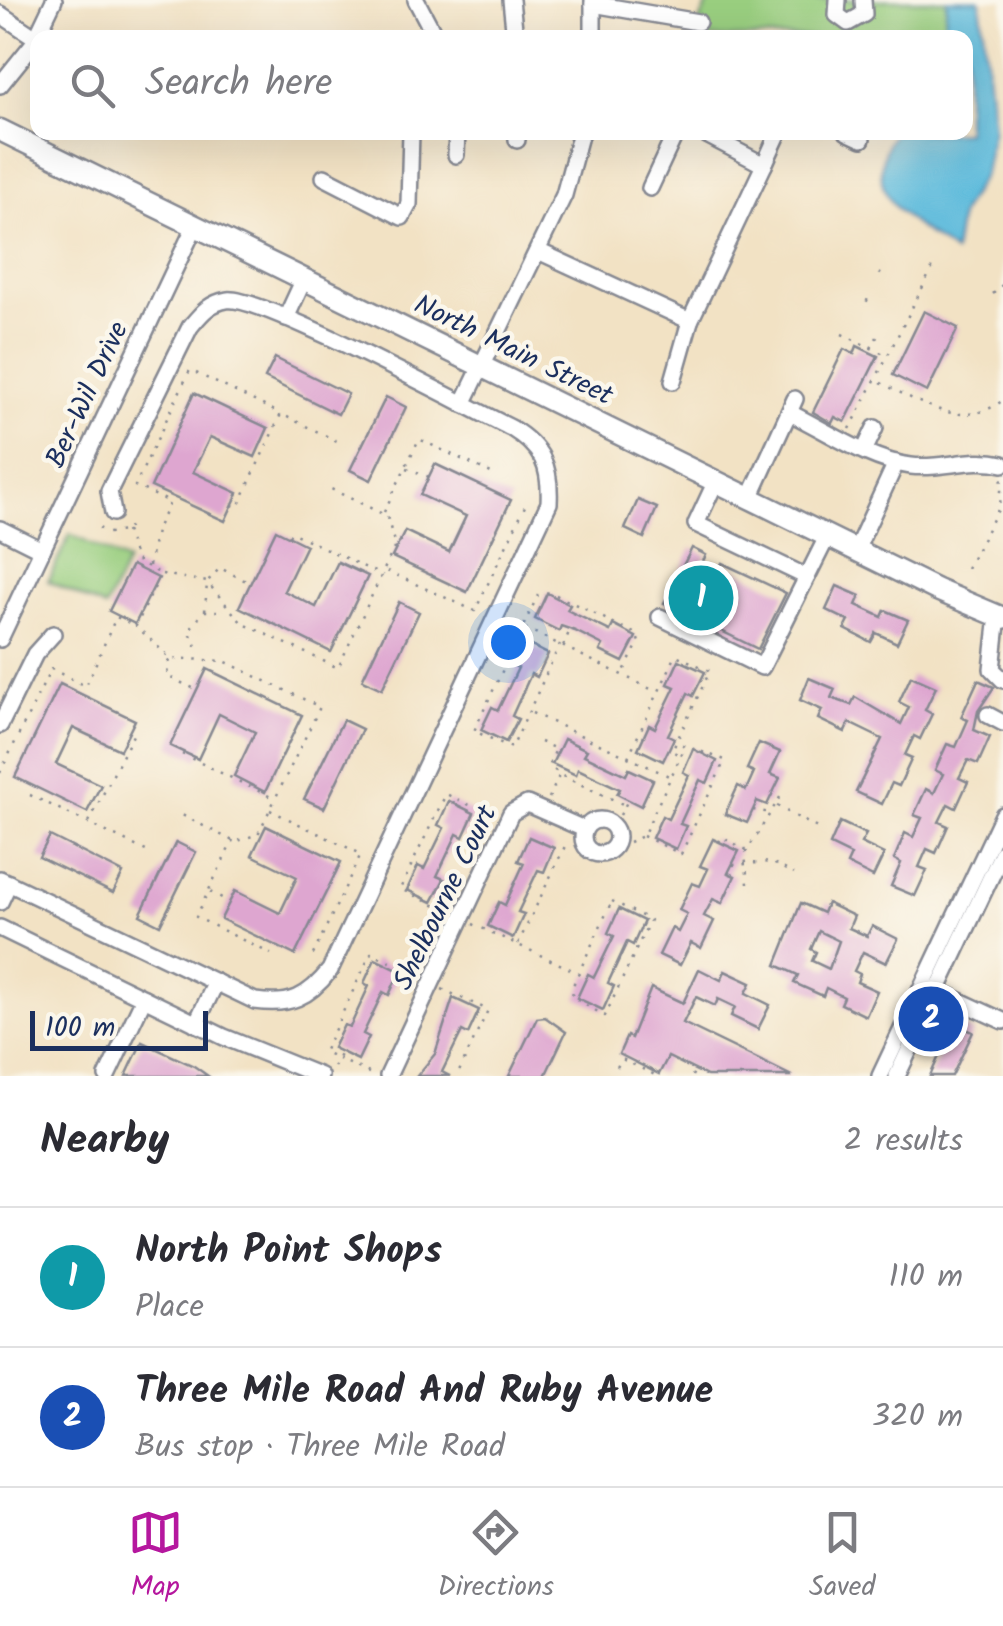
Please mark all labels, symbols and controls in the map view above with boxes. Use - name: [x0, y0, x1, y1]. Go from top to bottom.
- search box: [30, 30, 973, 140]
- text: Search here: [145, 55, 332, 115]
- icon: search: [65, 58, 120, 113]
- street label: North Main Street: [406, 283, 621, 419]
- street label: Ber-Wil Drive: [34, 314, 142, 476]
- pin: 1: [668, 560, 734, 636]
- your location: [483, 617, 534, 668]
- street label: Shelbourne Court: [382, 797, 511, 998]
- pin: 2: [898, 982, 964, 1056]
- scale bar: [30, 1006, 208, 1050]
- text: 100 m: [45, 1006, 115, 1051]
- text: Nearby: [40, 1108, 169, 1175]
- text: 2 results: [844, 1116, 963, 1167]
- text: North Point Shops: [135, 1222, 442, 1282]
- text: 1: [68, 1252, 77, 1303]
- text: 110 m: [889, 1252, 963, 1303]
- text: Place: [135, 1282, 204, 1333]
- text: Three Mile Road And Ruby Avenue: [135, 1362, 713, 1422]
- text: 2: [63, 1392, 82, 1443]
- text: 320 m: [872, 1392, 963, 1443]
- text: Bus stop · Three Mile Road: [135, 1422, 505, 1473]
- tab: Map: [128, 1505, 183, 1610]
- tab: Directions: [438, 1505, 554, 1610]
- tab: Saved: [809, 1505, 875, 1610]

